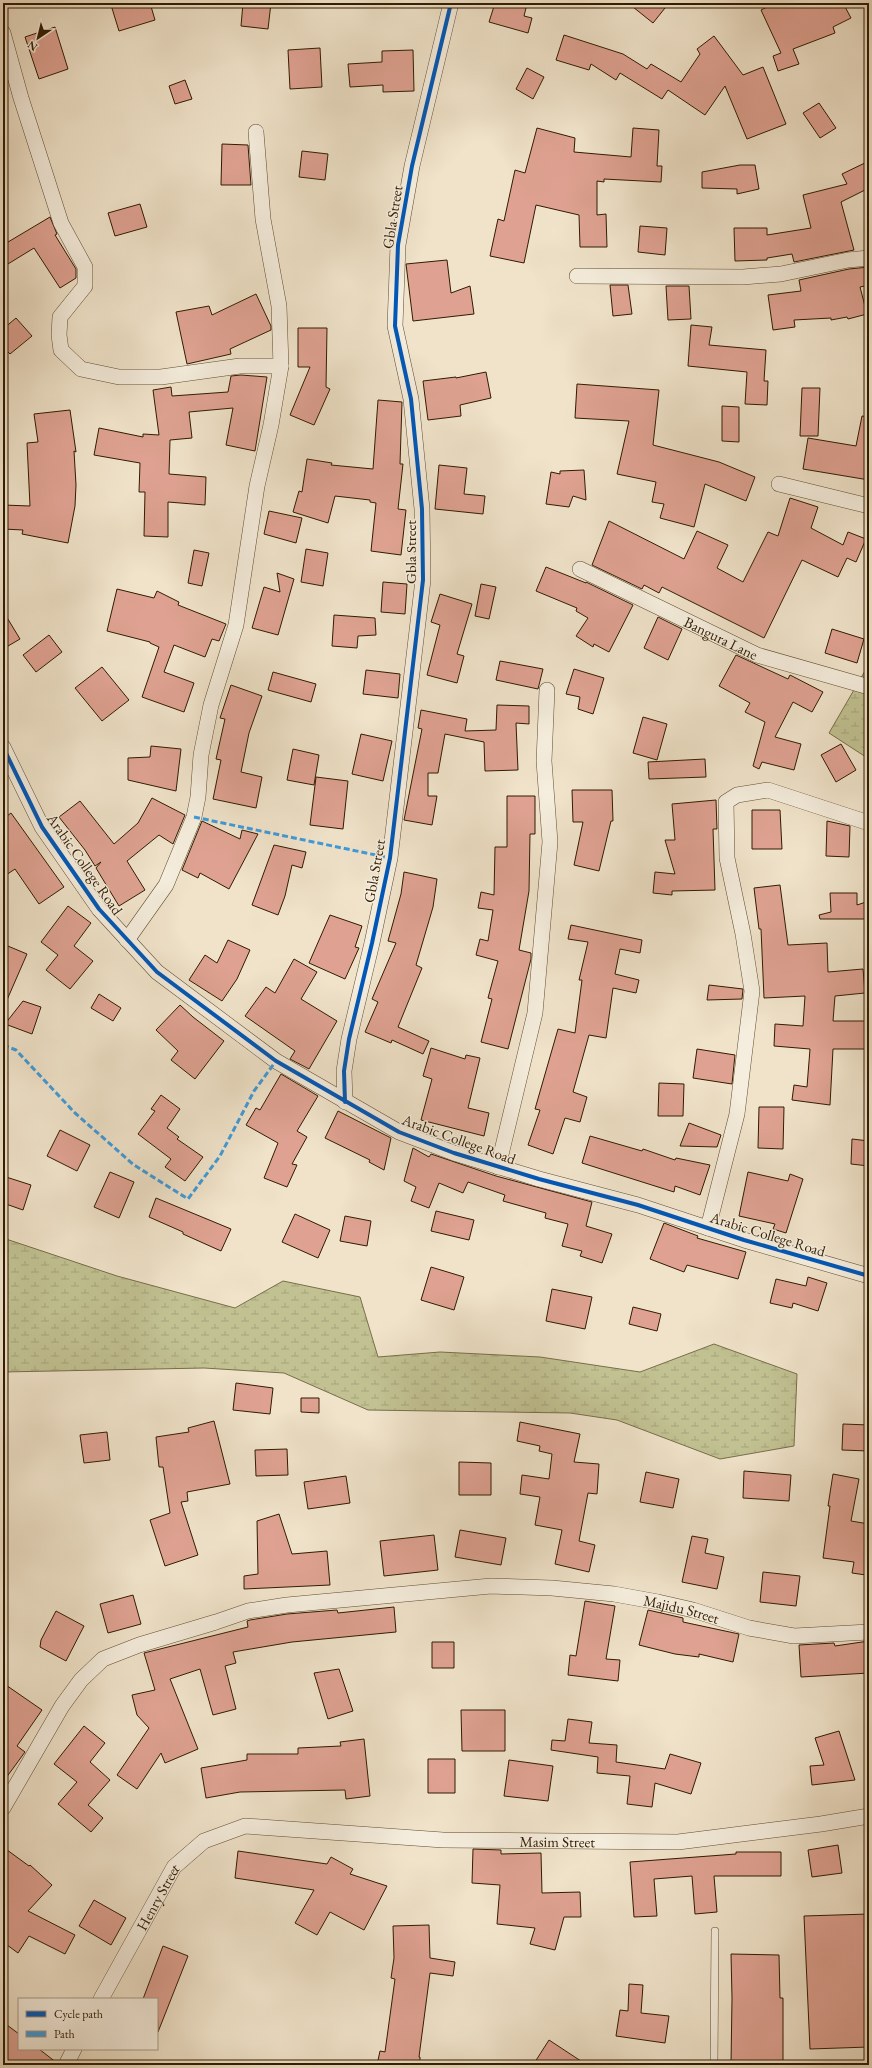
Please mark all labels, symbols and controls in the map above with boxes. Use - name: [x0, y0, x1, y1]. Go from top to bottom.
- north arrow: [18, 18, 58, 58]
- text: N: [25, 38, 40, 54]
- street label: Gbla Street: [378, 184, 406, 250]
- street label: Gbla Street: [401, 520, 420, 584]
- street label: Bangura Lane: [681, 612, 761, 664]
- street label: Arabic College Road: [42, 809, 127, 919]
- street label: Gbla Street: [359, 838, 389, 904]
- street label: Arabic College Road: [399, 1109, 519, 1169]
- street label: Arabic College Road: [707, 1207, 828, 1261]
- street label: Majidu Street: [642, 1590, 722, 1627]
- street label: Masim Street: [519, 1831, 595, 1851]
- street label: Henry Street: [132, 1858, 183, 1933]
- legend: [18, 1998, 158, 2050]
- text: Cycle path: [54, 2006, 103, 2022]
- text: Path: [54, 2026, 75, 2042]

